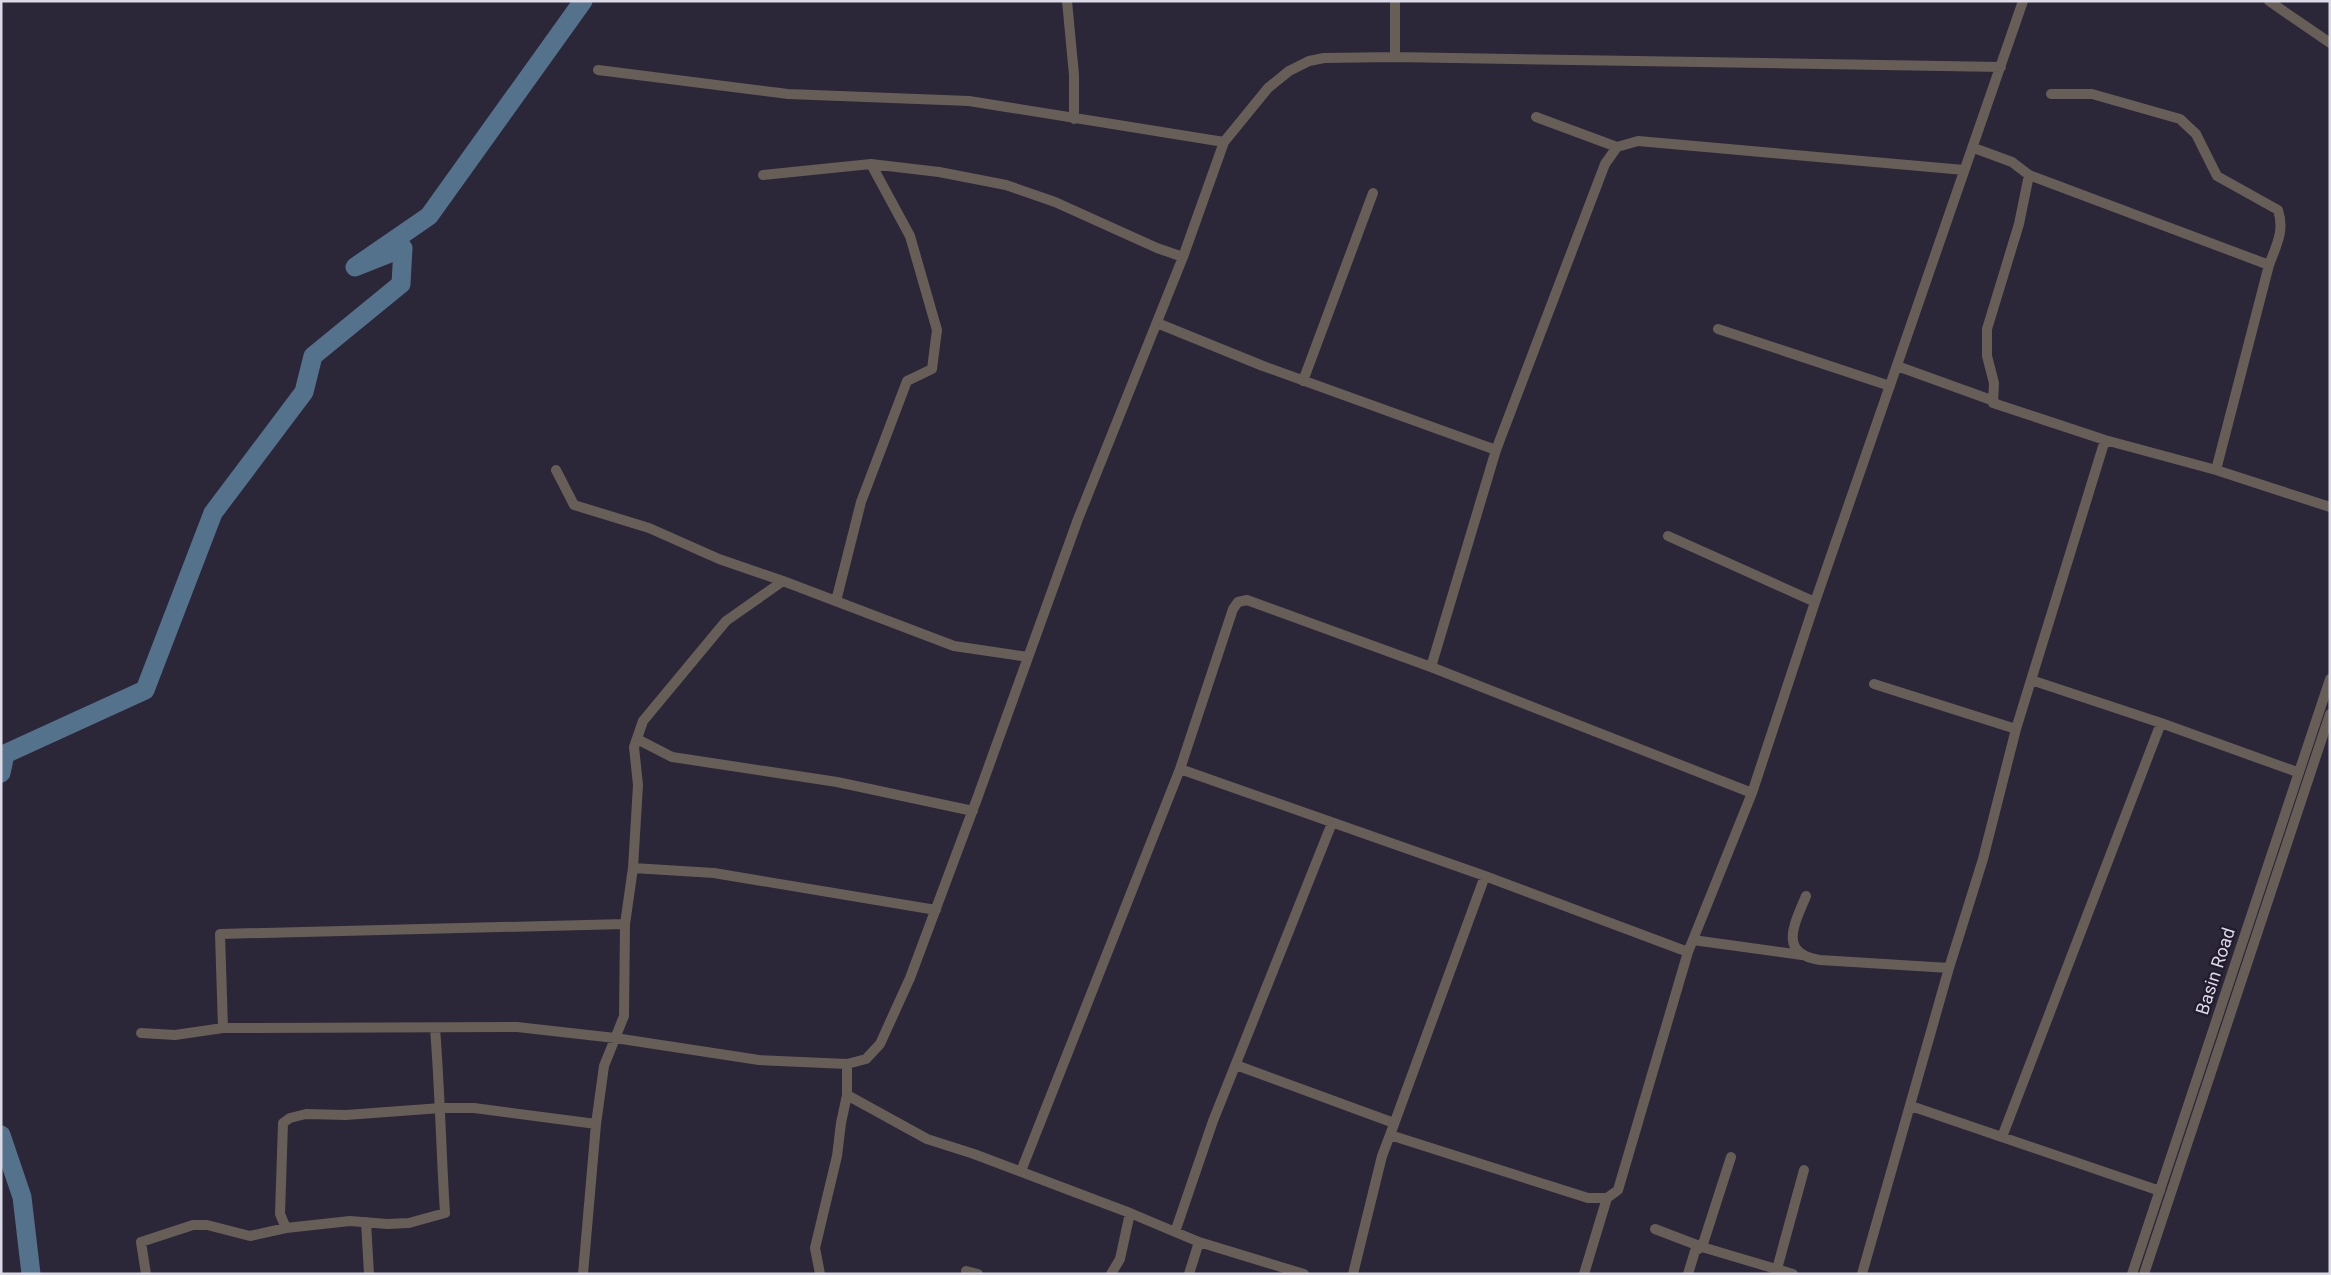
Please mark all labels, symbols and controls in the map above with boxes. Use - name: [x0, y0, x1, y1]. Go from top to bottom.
- street label: Basin Road: [2191, 925, 2239, 1017]

